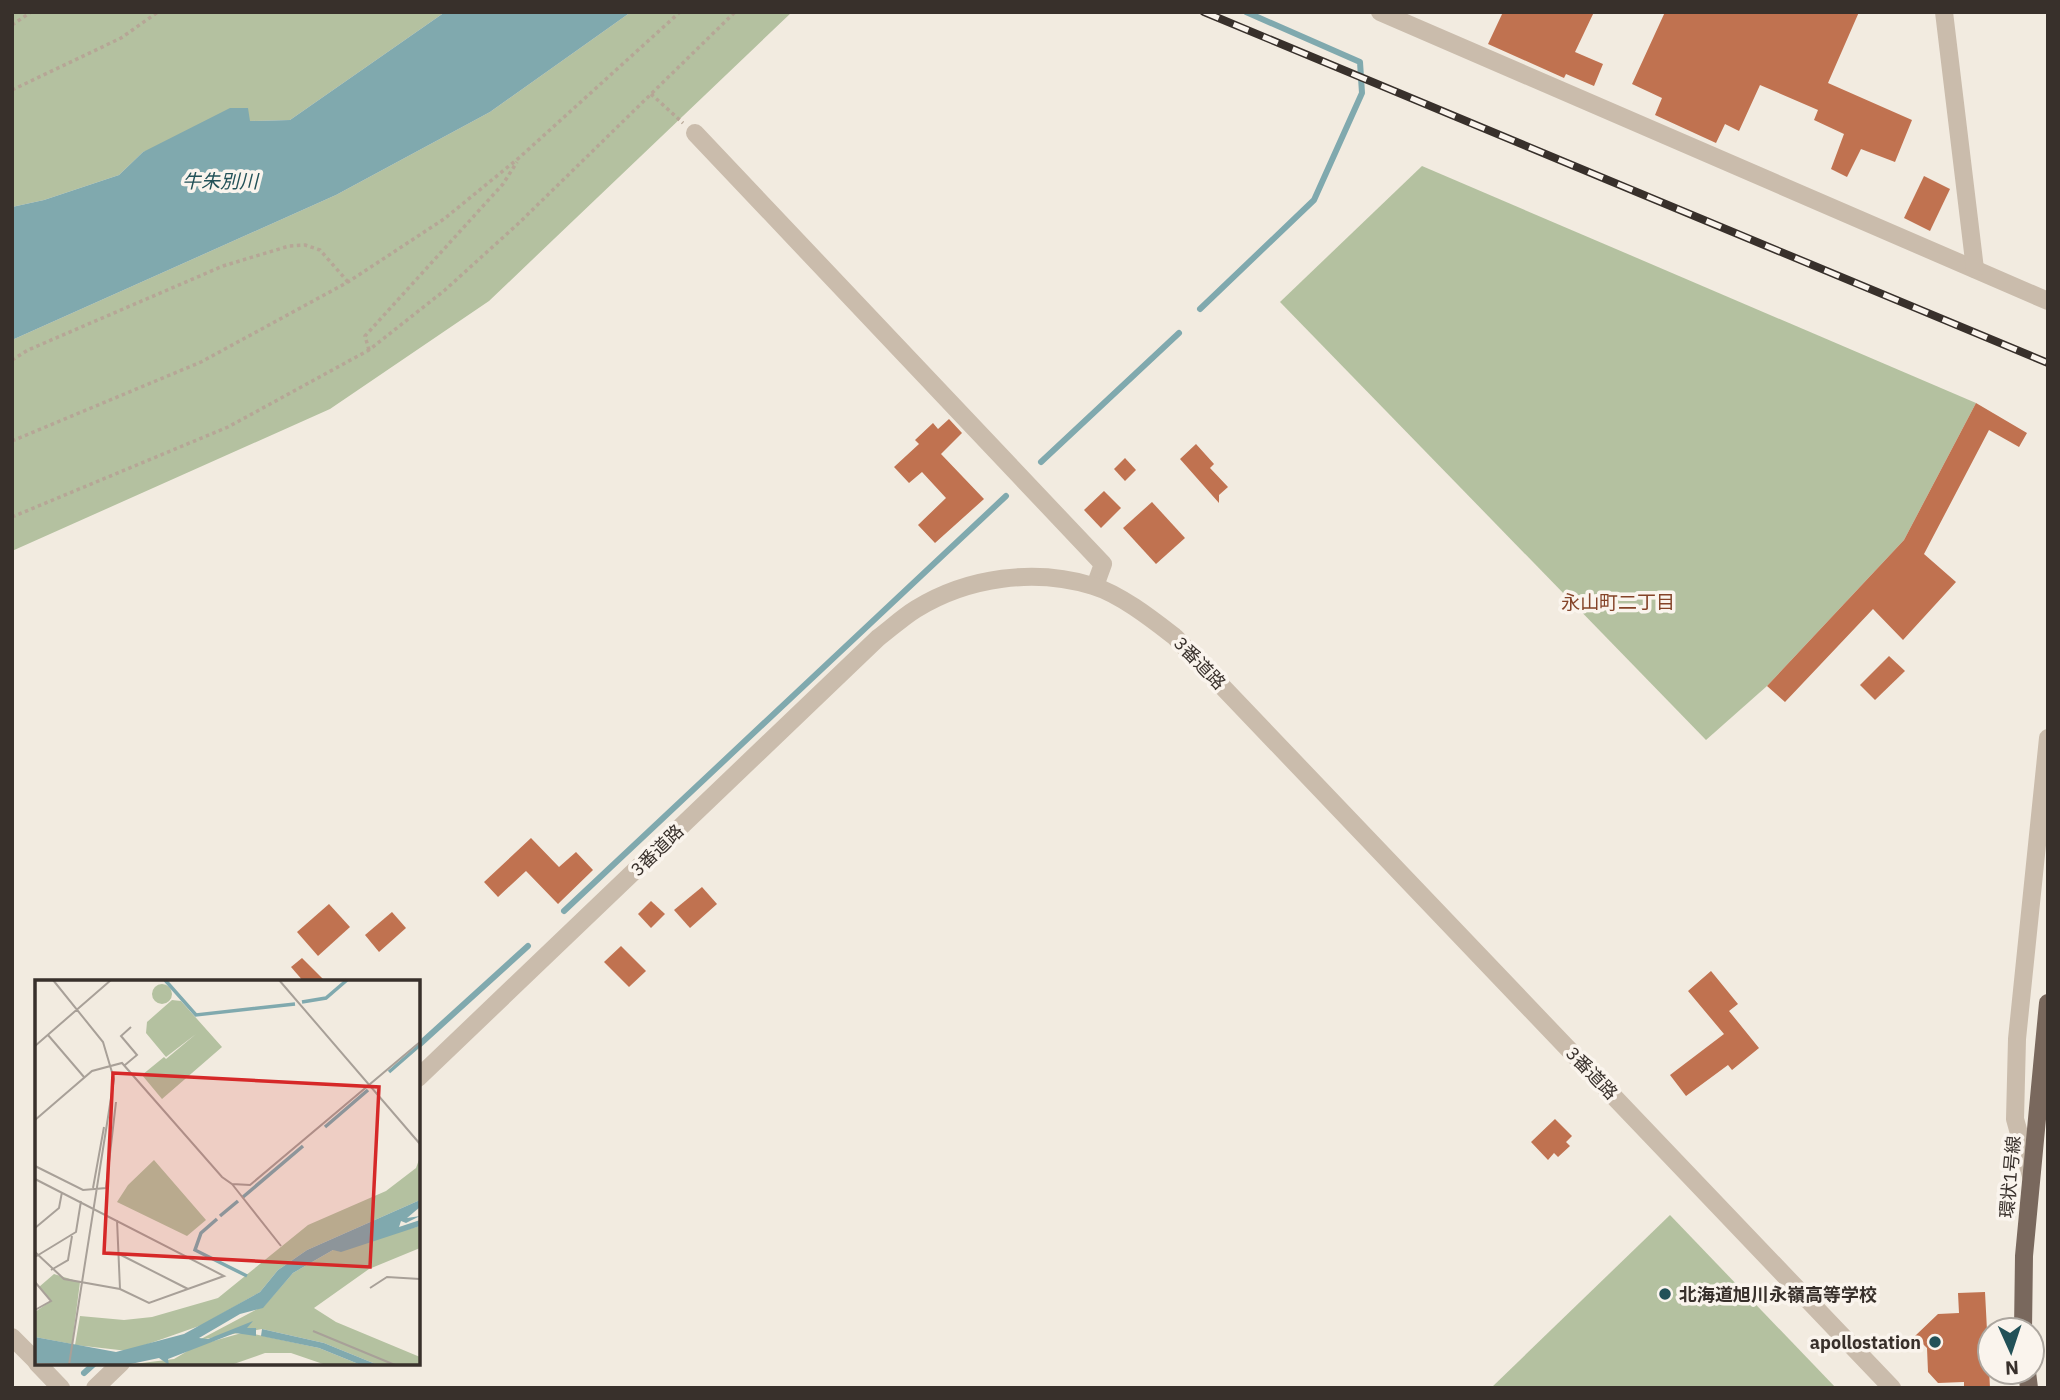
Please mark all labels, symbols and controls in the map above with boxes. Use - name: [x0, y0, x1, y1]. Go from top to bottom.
- water label: 牛朱別川: [182, 169, 260, 193]
- district label: 永山町二丁目: [1561, 590, 1675, 614]
- street label: 3番道路: [1169, 632, 1231, 694]
- street label: 3番道路: [626, 819, 688, 881]
- inset map: [35, 980, 420, 1365]
- street label: 3番道路: [1561, 1042, 1623, 1104]
- street label: 環状1号線: [1995, 1135, 2025, 1219]
- place label: 北海道旭川永嶺高等学校: [1679, 1283, 1877, 1306]
- marker: 北海道旭川永嶺高等学校: [1657, 1286, 1673, 1302]
- north arrow: [1976, 1316, 2046, 1386]
- place label: apollostation: [1810, 1331, 1921, 1354]
- marker: apollostation: [1927, 1334, 1943, 1350]
- text: N: [2004, 1356, 2019, 1380]

